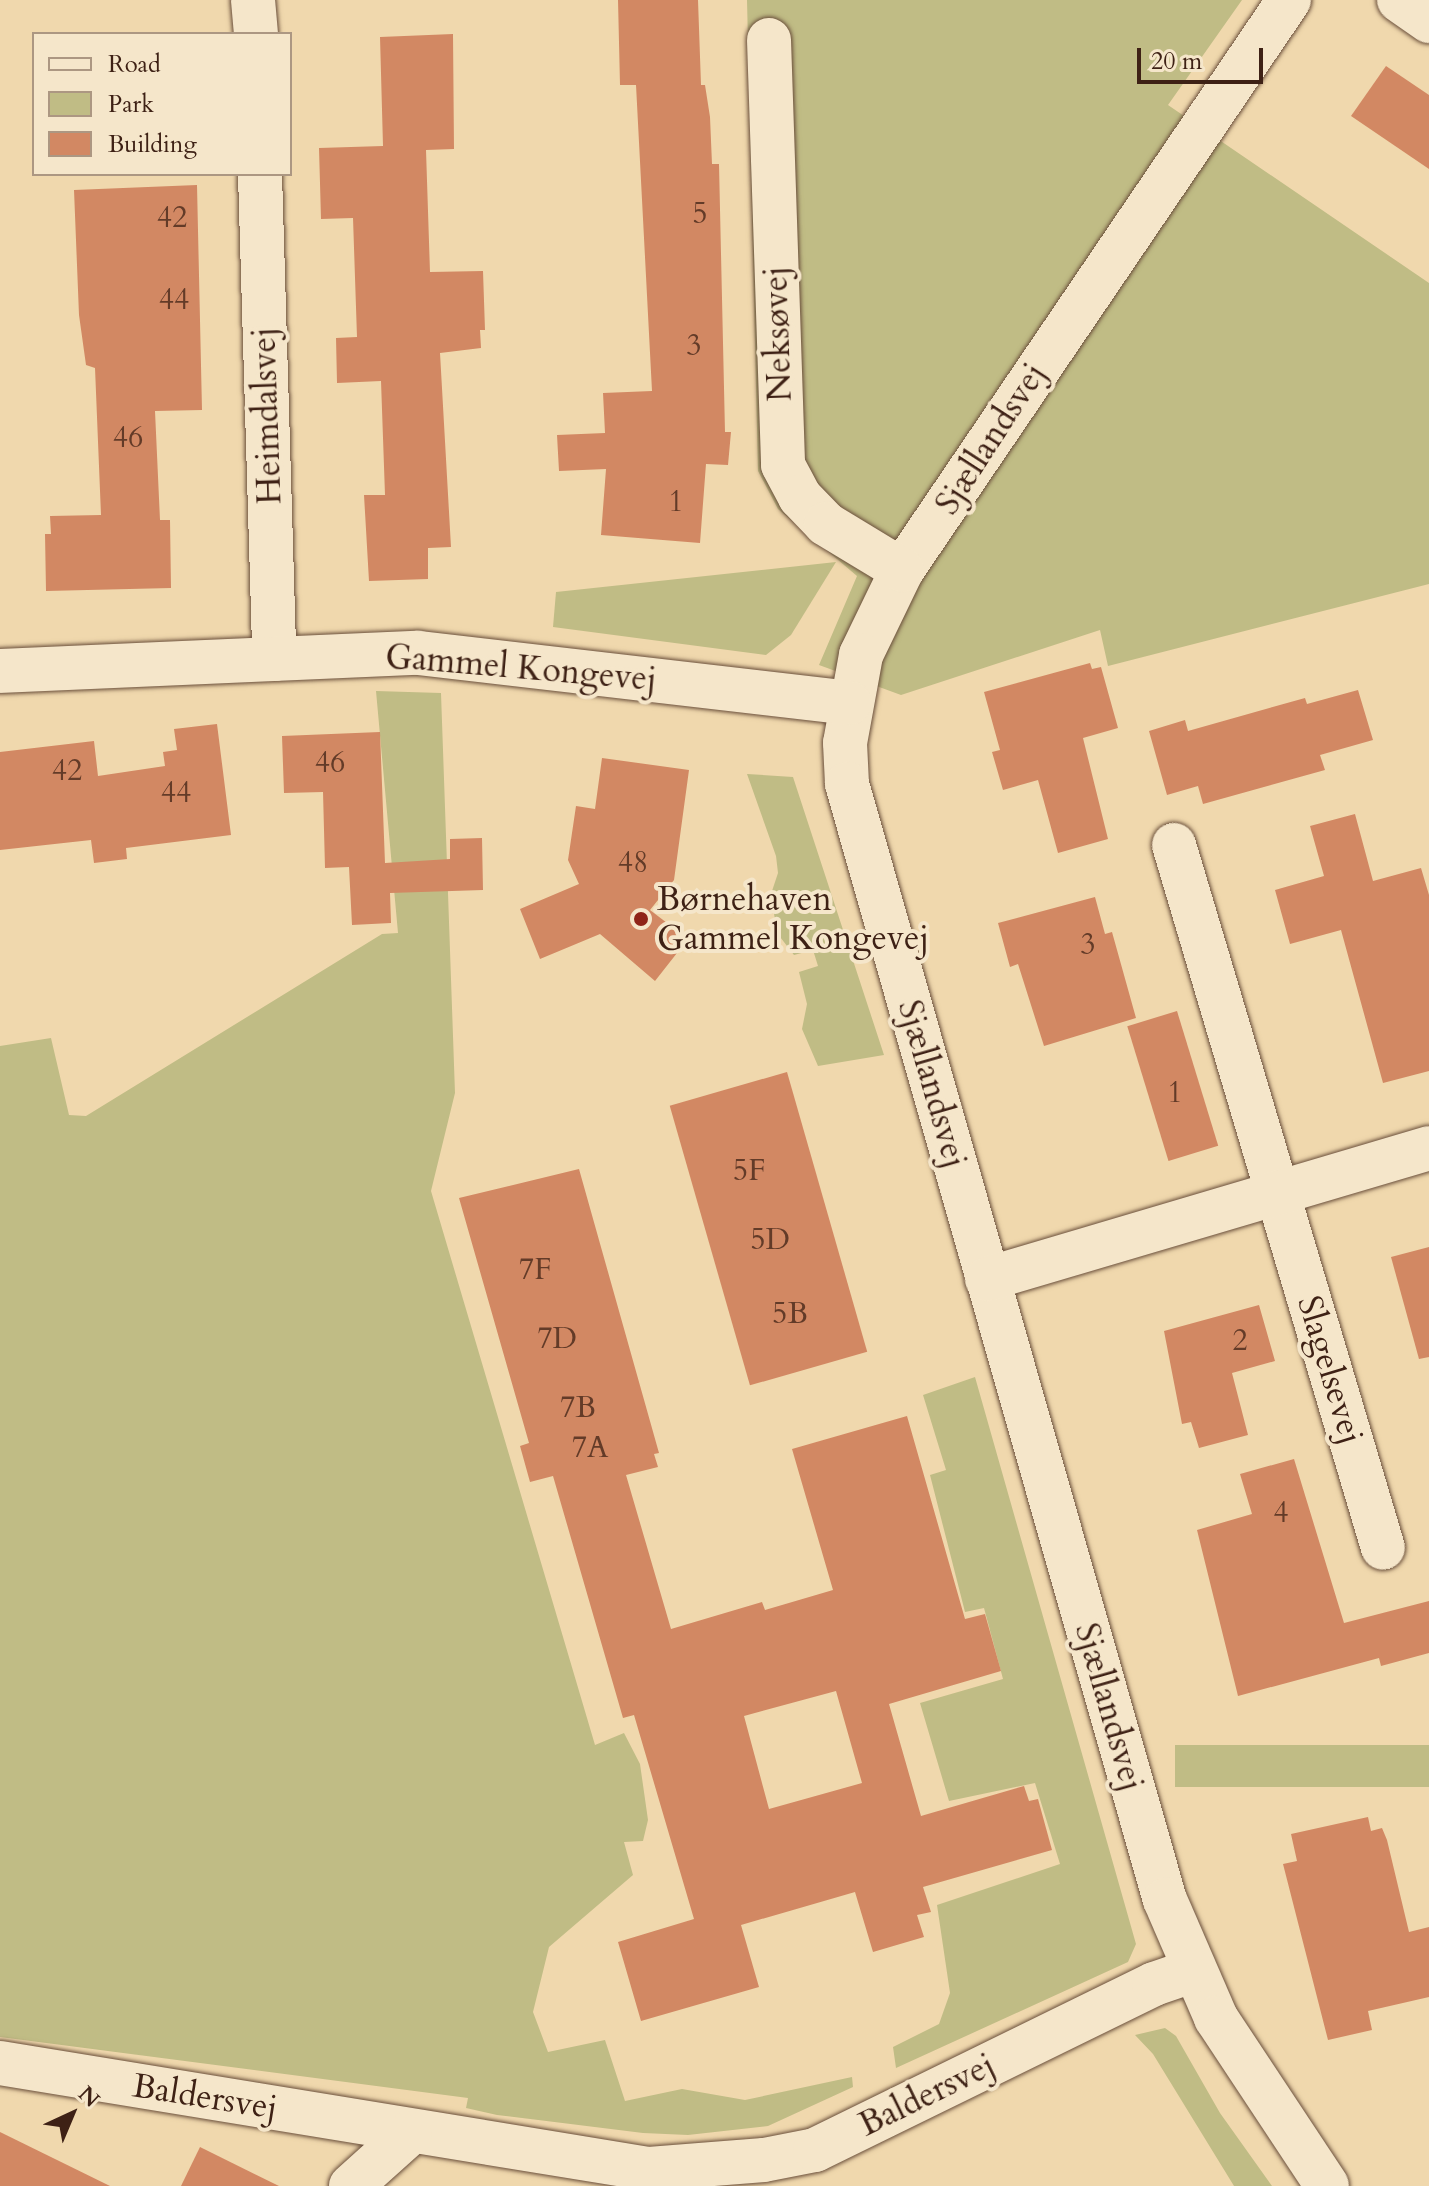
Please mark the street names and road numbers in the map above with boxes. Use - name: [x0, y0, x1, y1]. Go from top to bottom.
- street label: Neksøvej: [755, 266, 801, 402]
- street label: Heimdalsvej: [244, 327, 290, 505]
- street label: Sjællandsvej: [927, 356, 1055, 522]
- street label: Gammel Kongevej: [384, 636, 658, 700]
- street label: Sjællandsvej: [889, 995, 975, 1173]
- street label: Slagelsevej: [1288, 1291, 1372, 1449]
- street label: Sjællandsvej: [1066, 1618, 1152, 1796]
- street label: Baldersvej: [852, 2045, 1002, 2145]
- street label: Baldersvej: [130, 2065, 280, 2129]

